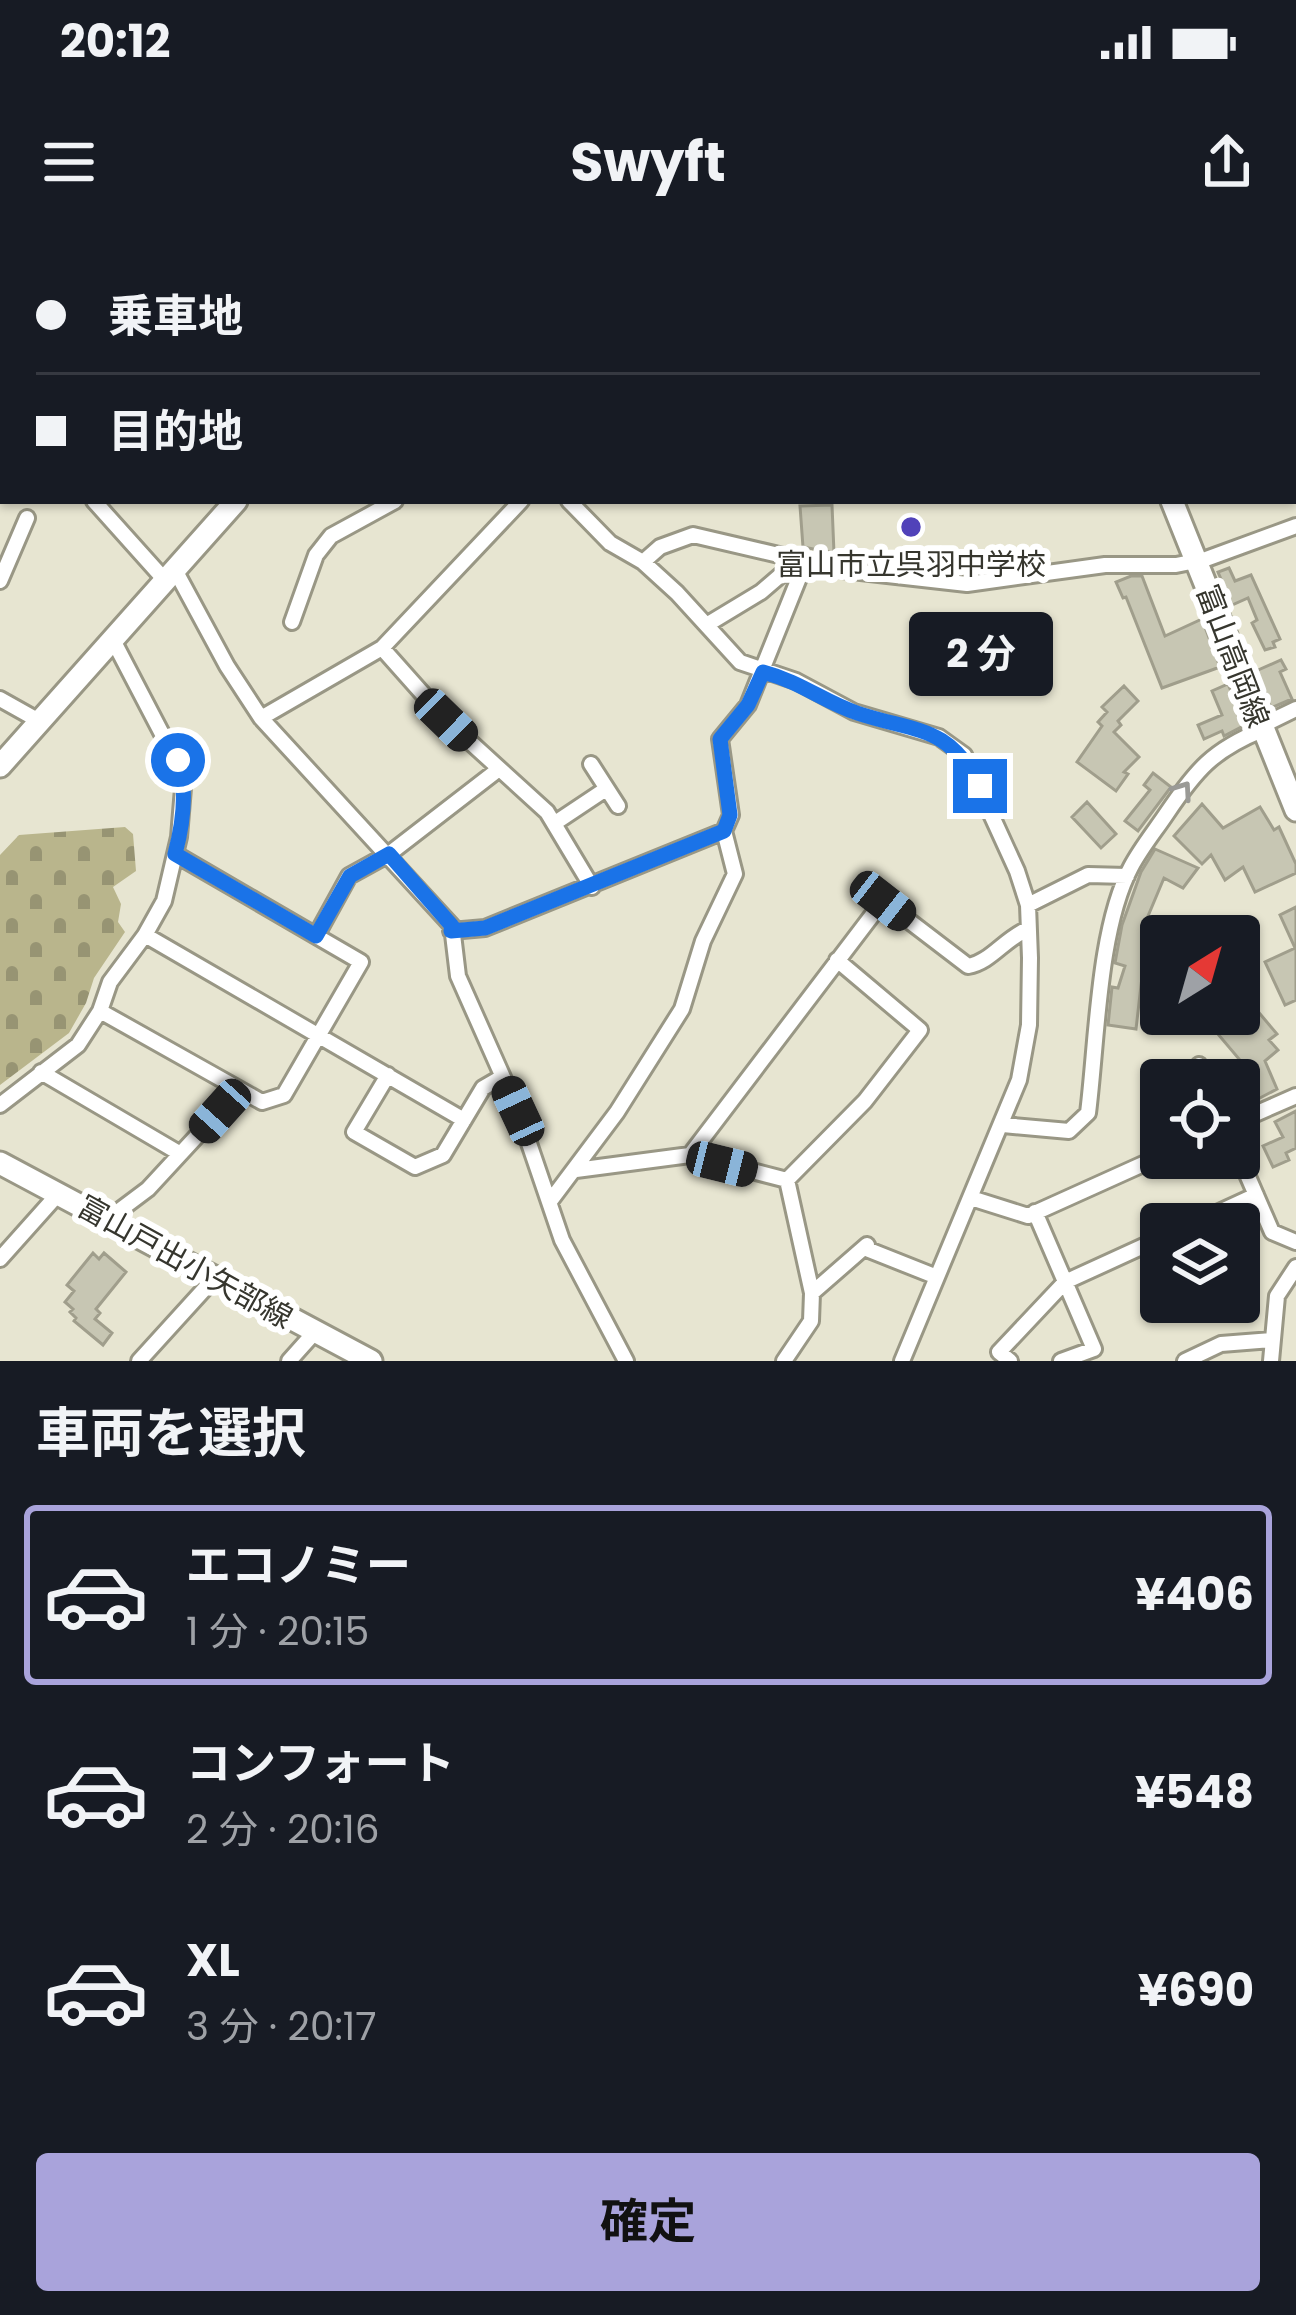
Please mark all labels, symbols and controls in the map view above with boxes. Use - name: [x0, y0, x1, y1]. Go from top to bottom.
- text: 20:12: [60, 10, 170, 73]
- text: Swyft: [570, 124, 726, 200]
- icon: menu: [36, 129, 102, 195]
- icon: share: [1194, 129, 1260, 195]
- text: 乗車地: [108, 285, 243, 348]
- text: 目的地: [108, 400, 243, 463]
- marker: 富山市立呉羽中学校: [898, 514, 924, 540]
- place label: 富山市立呉羽中学校: [776, 543, 1046, 586]
- street label: 富山高岡線: [1186, 578, 1280, 734]
- callout: 2 分: [908, 612, 1052, 696]
- text: 2 分: [946, 626, 1016, 681]
- car: [408, 682, 484, 758]
- route start: [151, 733, 205, 787]
- route end: [953, 759, 1007, 813]
- one-way arrow: [1169, 781, 1191, 803]
- car: [844, 865, 922, 937]
- north arrow: [1140, 915, 1260, 1035]
- map controls: [1140, 915, 1260, 1323]
- button: locate: [1140, 1059, 1260, 1179]
- car: [486, 1071, 550, 1151]
- car: [183, 1072, 257, 1150]
- car: [683, 1138, 761, 1190]
- street label: 富山戸出小矢部線: [70, 1185, 300, 1339]
- button: layers: [1140, 1203, 1260, 1323]
- text: 車両を選択: [36, 1395, 306, 1471]
- text: エコノミー: [186, 1534, 411, 1597]
- icon: car: [42, 1541, 150, 1649]
- text: ¥406: [1135, 1563, 1254, 1626]
- text: 1 分 · 20:15: [186, 1604, 369, 1659]
- text: コンフォート: [186, 1732, 455, 1795]
- icon: car: [42, 1739, 150, 1847]
- text: ¥548: [1135, 1761, 1254, 1824]
- text: 2 分 · 20:16: [186, 1802, 379, 1857]
- text: XL: [186, 1929, 240, 1992]
- icon: car: [42, 1937, 150, 2045]
- text: ¥690: [1138, 1959, 1254, 2022]
- text: 3 分 · 20:17: [186, 1999, 376, 2054]
- button: 確定: [36, 2153, 1260, 2291]

